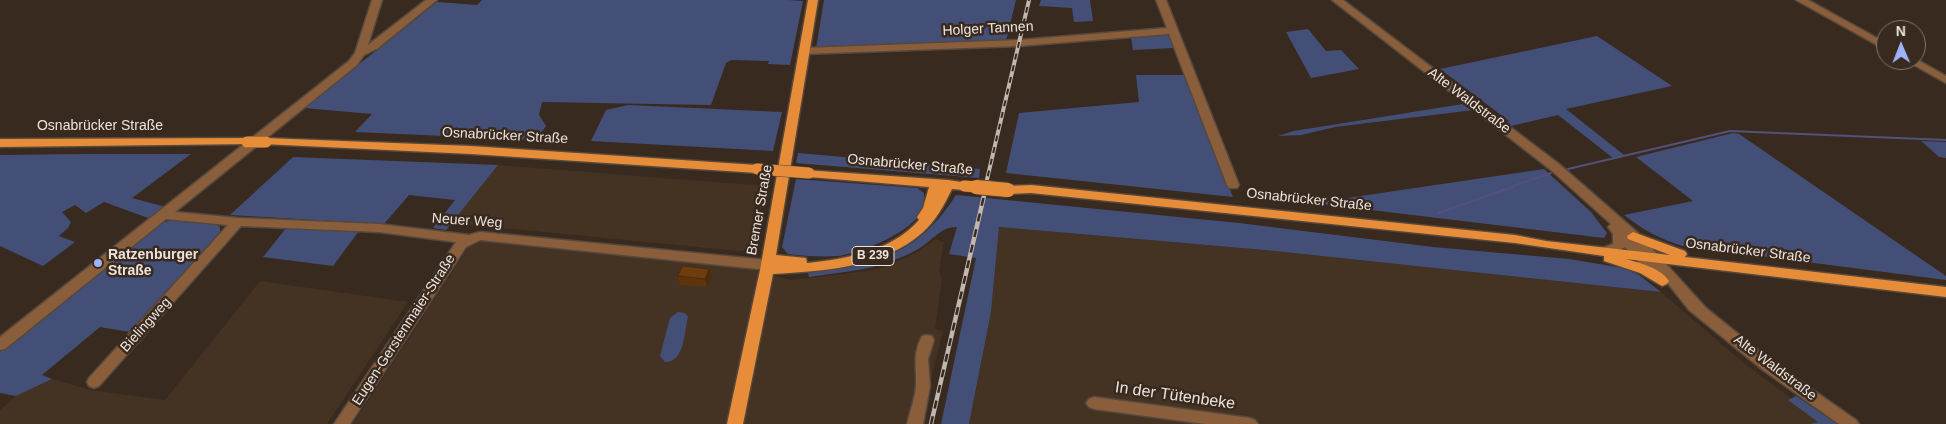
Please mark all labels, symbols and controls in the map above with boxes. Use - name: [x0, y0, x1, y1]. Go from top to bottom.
- street label: Holger Tannen: [942, 18, 1034, 40]
- north arrow: [1876, 20, 1926, 70]
- text: N: [1896, 23, 1906, 39]
- street label: Alte Waldstraße: [1424, 64, 1514, 138]
- street label: Osnabrücker Straße: [37, 118, 163, 134]
- street label: Osnabrücker Straße: [442, 124, 568, 148]
- street label: Osnabrücker Straße: [846, 151, 974, 179]
- street label: Bremer Straße: [744, 163, 776, 257]
- street label: Osnabrücker Straße: [1245, 185, 1373, 215]
- street label: Neuer Weg: [431, 210, 503, 232]
- street label: Osnabrücker Straße: [1684, 235, 1812, 267]
- place label: Ratzenburger Straße: [108, 247, 198, 280]
- road number: B 239: [852, 247, 894, 266]
- street label: Eugen-Gerstenmaier-Straße: [349, 251, 459, 409]
- marker: Ratzenburger Straße: [92, 257, 104, 269]
- street label: Bielingweg: [117, 294, 175, 356]
- street label: Alte Waldstraße: [1730, 331, 1820, 405]
- street label: In der Tütenbeke: [1114, 378, 1236, 414]

